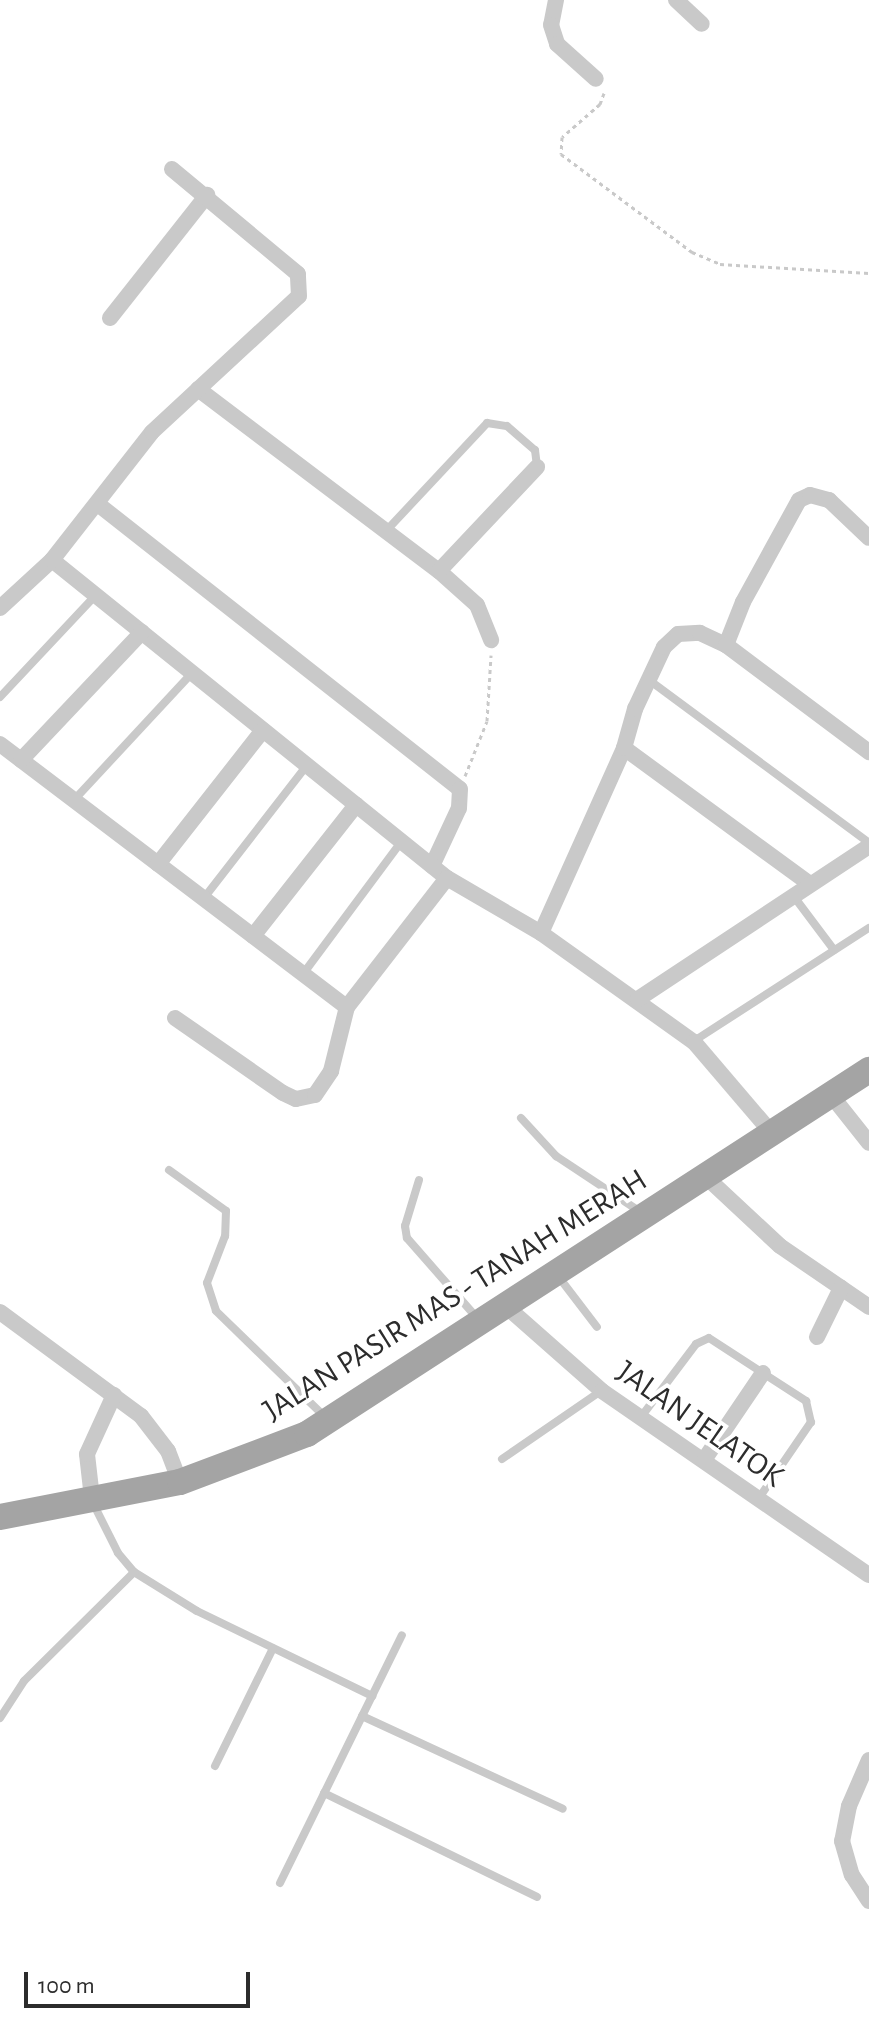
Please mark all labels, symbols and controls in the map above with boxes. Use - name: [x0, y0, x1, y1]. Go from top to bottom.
- street label: JALAN PASIR MAS - TANAH MERAH: [256, 1161, 654, 1429]
- street label: JALAN JELATOK: [609, 1352, 791, 1496]
- scale bar: [28, 1956, 254, 2006]
- text: 100 m: [38, 1974, 95, 1998]

